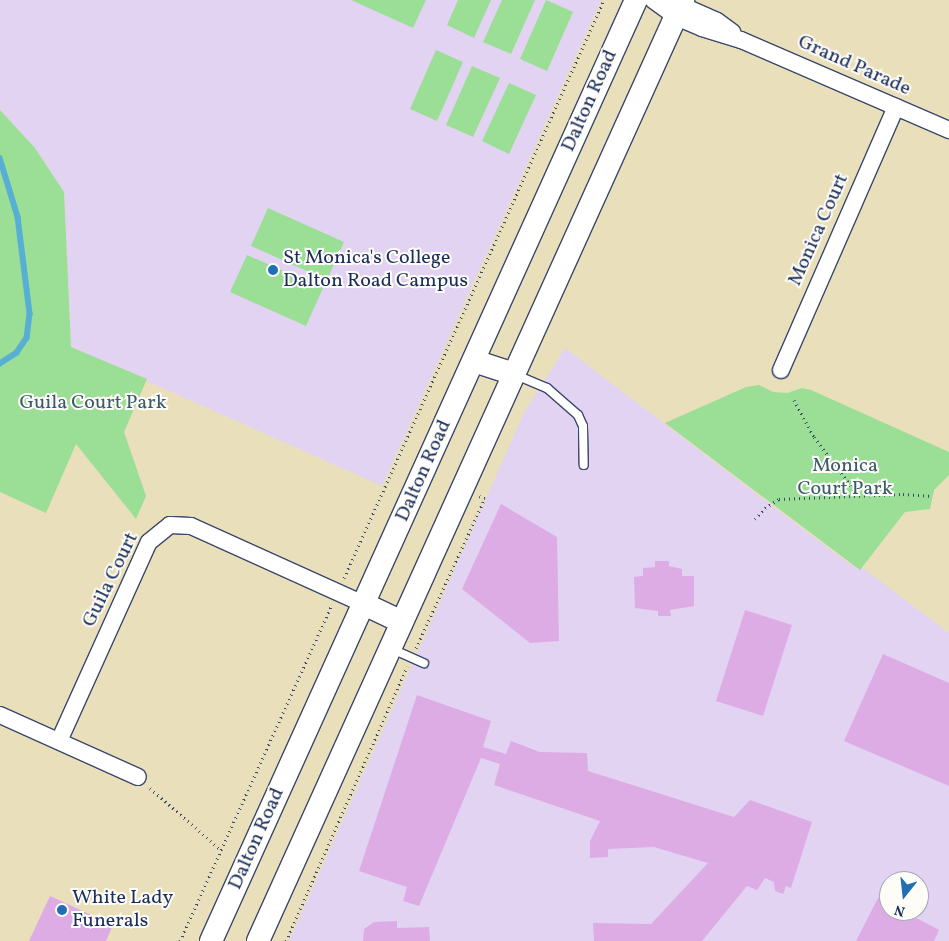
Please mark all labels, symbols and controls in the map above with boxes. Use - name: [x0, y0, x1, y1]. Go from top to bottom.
- street label: Grand Parade: [794, 30, 914, 102]
- street label: Dalton Road: [557, 46, 623, 156]
- street label: Monica Court: [784, 170, 854, 290]
- place label: St Monica's College Dalton Road Campus: [283, 246, 468, 293]
- marker: St Monica's College Dalton Road Campus: [267, 264, 279, 276]
- park label: Guila Court Park: [19, 391, 167, 415]
- street label: Dalton Road: [391, 416, 457, 526]
- park label: Monica Court Park: [797, 455, 893, 502]
- street label: Guila Court: [78, 529, 144, 631]
- street label: Dalton Road: [224, 784, 290, 894]
- north arrow: [879, 871, 929, 921]
- place label: White Lady Funerals: [72, 886, 173, 933]
- text: N: [893, 899, 908, 920]
- marker: White Lady Funerals: [56, 904, 68, 916]

